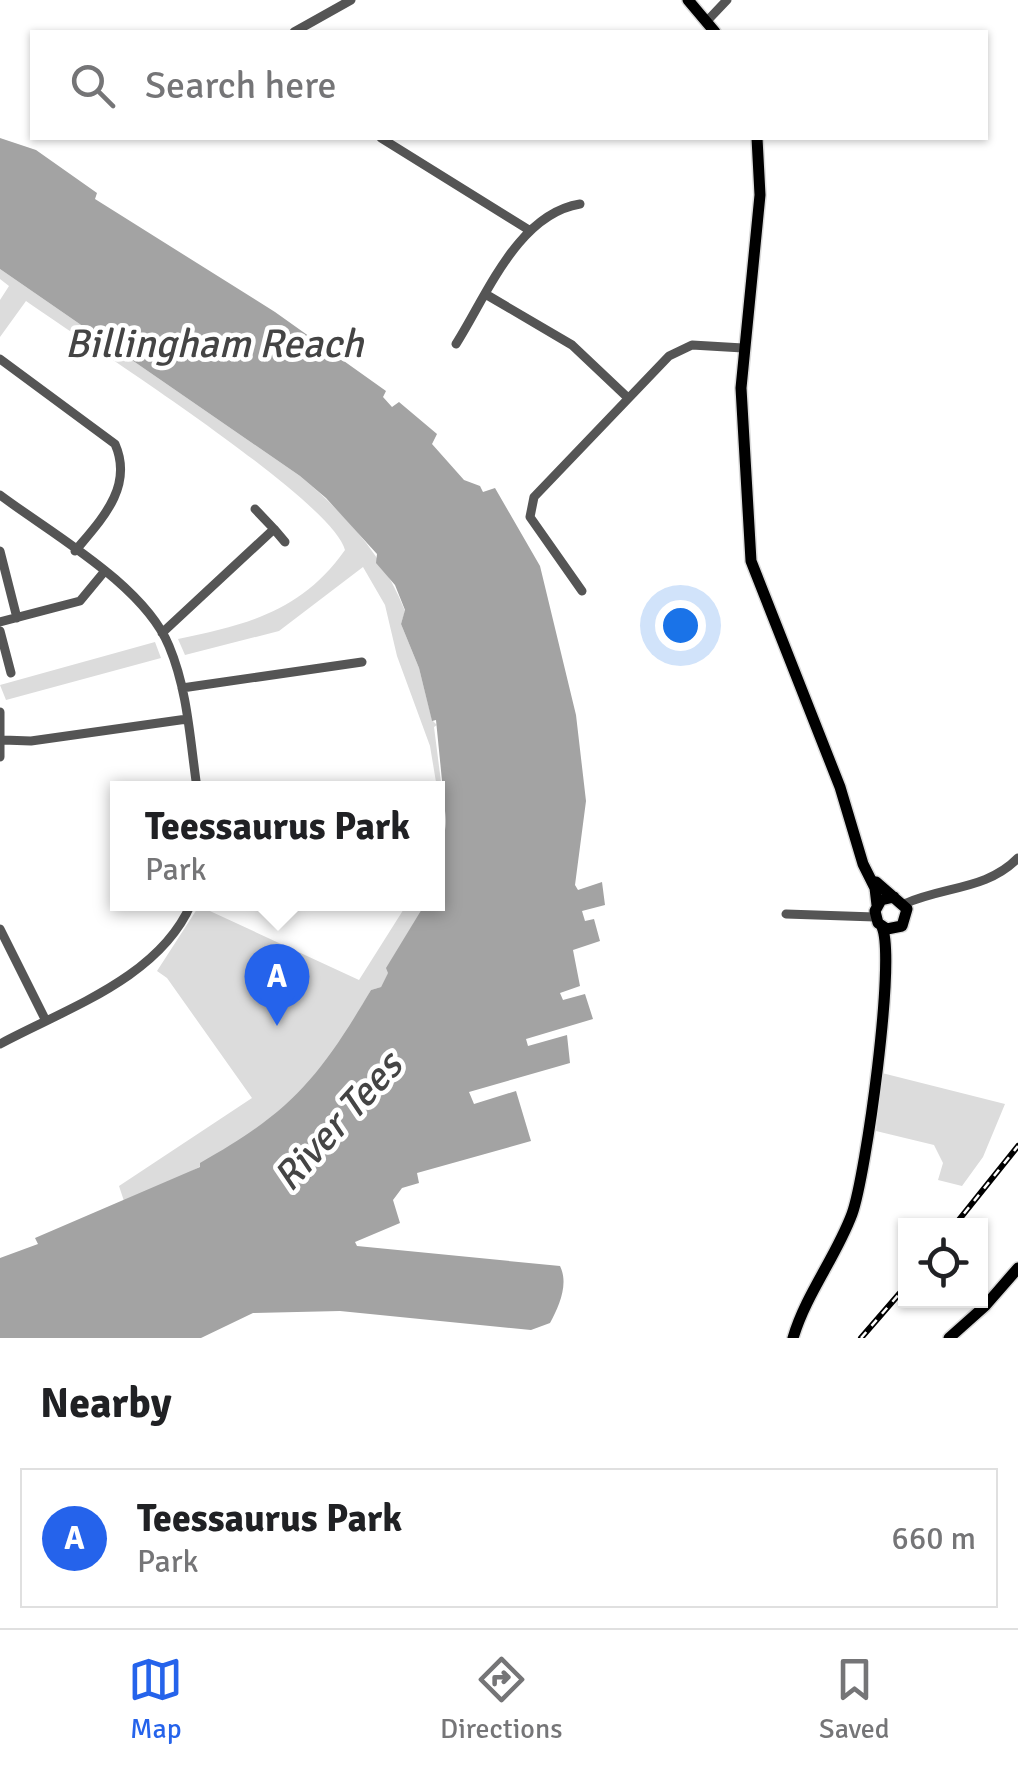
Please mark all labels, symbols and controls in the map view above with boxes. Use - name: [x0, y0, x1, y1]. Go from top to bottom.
- search box: [30, 30, 988, 140]
- icon: search: [65, 58, 120, 113]
- text: Search here: [145, 62, 337, 109]
- water label: Billingham Reach: [65, 319, 365, 369]
- your location: [655, 600, 706, 651]
- popup: [110, 781, 445, 911]
- text: Teessaurus Park: [145, 803, 410, 850]
- text: Park: [145, 850, 206, 889]
- pin: A: [244, 944, 310, 1026]
- water label: River Tees: [262, 1039, 415, 1201]
- map controls: [898, 1218, 988, 1308]
- button: locate: [898, 1218, 988, 1308]
- text: Nearby: [40, 1378, 172, 1429]
- text: Teessaurus Park: [137, 1495, 402, 1542]
- text: A: [64, 1519, 85, 1558]
- text: 660 m: [892, 1519, 976, 1558]
- text: Park: [137, 1542, 199, 1581]
- tab: Map: [128, 1652, 183, 1746]
- tab: Directions: [440, 1652, 562, 1746]
- tab: Saved: [819, 1652, 890, 1746]

